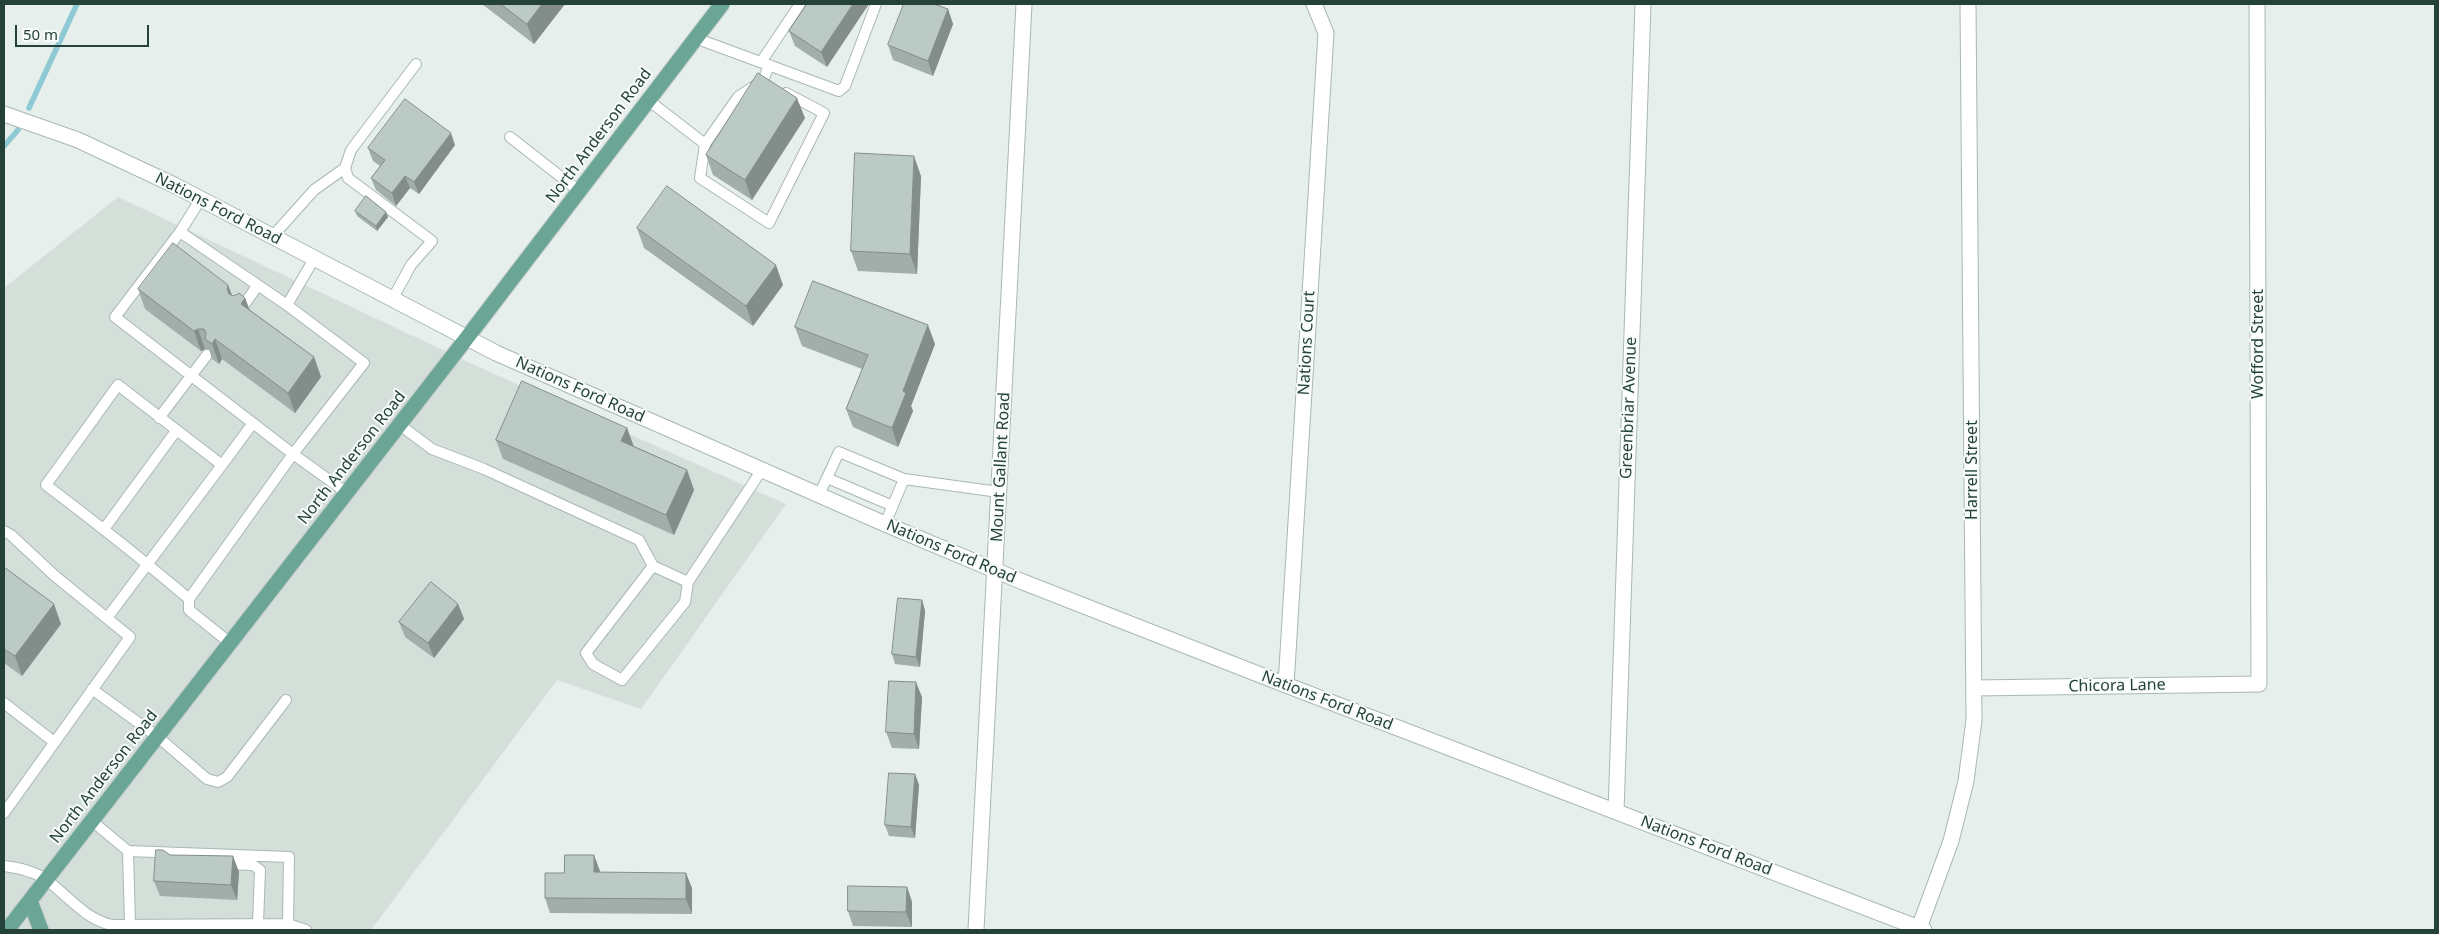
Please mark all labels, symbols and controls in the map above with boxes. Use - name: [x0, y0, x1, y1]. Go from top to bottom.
- scale bar: [18, 15, 151, 47]
- text: 50 m: [23, 24, 58, 44]
- street label: North Anderson Road: [542, 65, 656, 207]
- street label: Nations Ford Road: [152, 169, 284, 249]
- street label: Wofford Street: [2248, 289, 2268, 399]
- street label: Nations Court: [1295, 290, 1319, 396]
- street label: Greenbriar Avenue: [1617, 337, 1641, 479]
- street label: Nations Ford Road: [513, 353, 647, 427]
- street label: North Anderson Road: [294, 388, 410, 528]
- street label: Mount Gallant Road: [987, 392, 1015, 542]
- street label: Harrell Street: [1962, 420, 1982, 520]
- street label: Nations Ford Road: [883, 516, 1019, 588]
- street label: Nations Ford Road: [1259, 667, 1395, 735]
- street label: Chicora Lane: [2068, 676, 2166, 696]
- street label: North Anderson Road: [46, 707, 162, 847]
- street label: Nations Ford Road: [1638, 812, 1774, 880]

